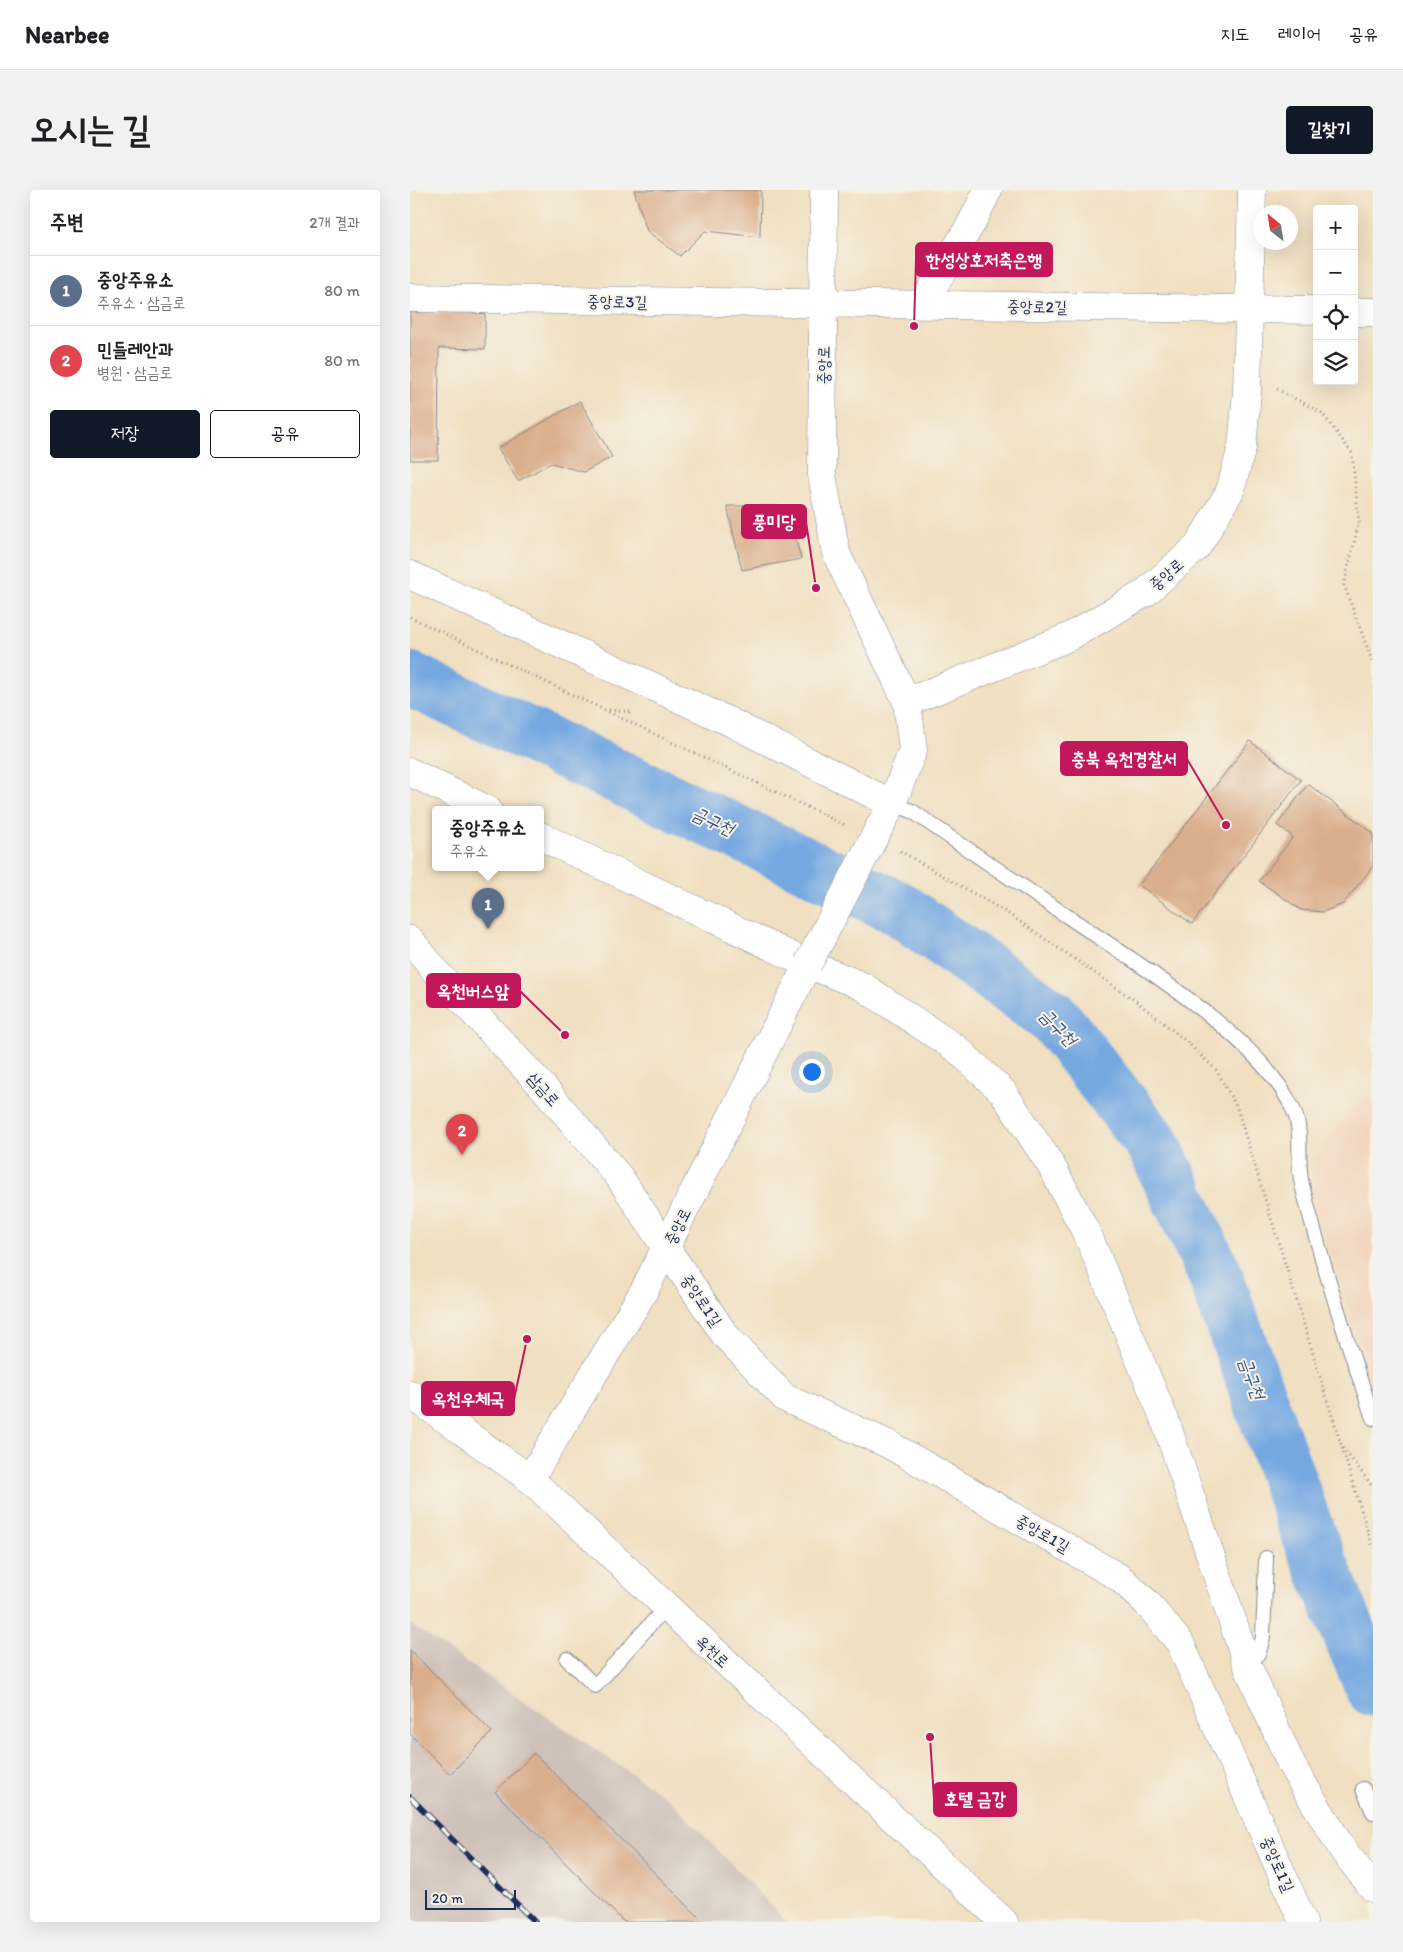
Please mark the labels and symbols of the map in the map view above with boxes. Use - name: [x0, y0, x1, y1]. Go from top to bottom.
- north arrow: [1253, 205, 1298, 250]
- callout: 한성상호저축은행: [916, 243, 1052, 276]
- text: 한성상호저축은행: [925, 249, 1042, 271]
- street label: 중앙로3길: [587, 291, 647, 312]
- street label: 중앙로2길: [1007, 296, 1067, 317]
- street label: 중앙로: [814, 346, 833, 384]
- callout: 풍미당: [742, 505, 806, 538]
- text: 풍미당: [752, 511, 796, 533]
- street label: 중앙로: [1146, 555, 1187, 594]
- callout: 충북 옥천경찰서: [1061, 742, 1187, 775]
- text: 충북 옥천경찰서: [1071, 748, 1177, 770]
- water label: 금구천: [689, 802, 739, 841]
- pin: 1: [472, 888, 504, 929]
- callout: 옥천버스앞: [427, 974, 520, 1007]
- text: 옥천버스앞: [437, 980, 510, 1002]
- water label: 금구천: [1035, 1004, 1082, 1051]
- your location: [799, 1059, 825, 1085]
- street label: 삼금로: [524, 1069, 563, 1110]
- pin: 2: [446, 1114, 478, 1155]
- street label: 중앙로: [660, 1205, 695, 1248]
- street label: 중앙로1길: [677, 1271, 726, 1330]
- water label: 금구천: [1234, 1354, 1270, 1404]
- callout: 옥천우체국: [422, 1382, 514, 1415]
- text: 옥천우체국: [432, 1388, 504, 1410]
- street label: 중앙로1길: [1012, 1510, 1073, 1556]
- street label: 옥천로: [692, 1631, 733, 1671]
- callout: 호텔 금강: [934, 1783, 1016, 1816]
- text: 호텔 금강: [944, 1788, 1007, 1810]
- street label: 중앙로1길: [1257, 1833, 1298, 1895]
- scale bar: [425, 1887, 516, 1910]

